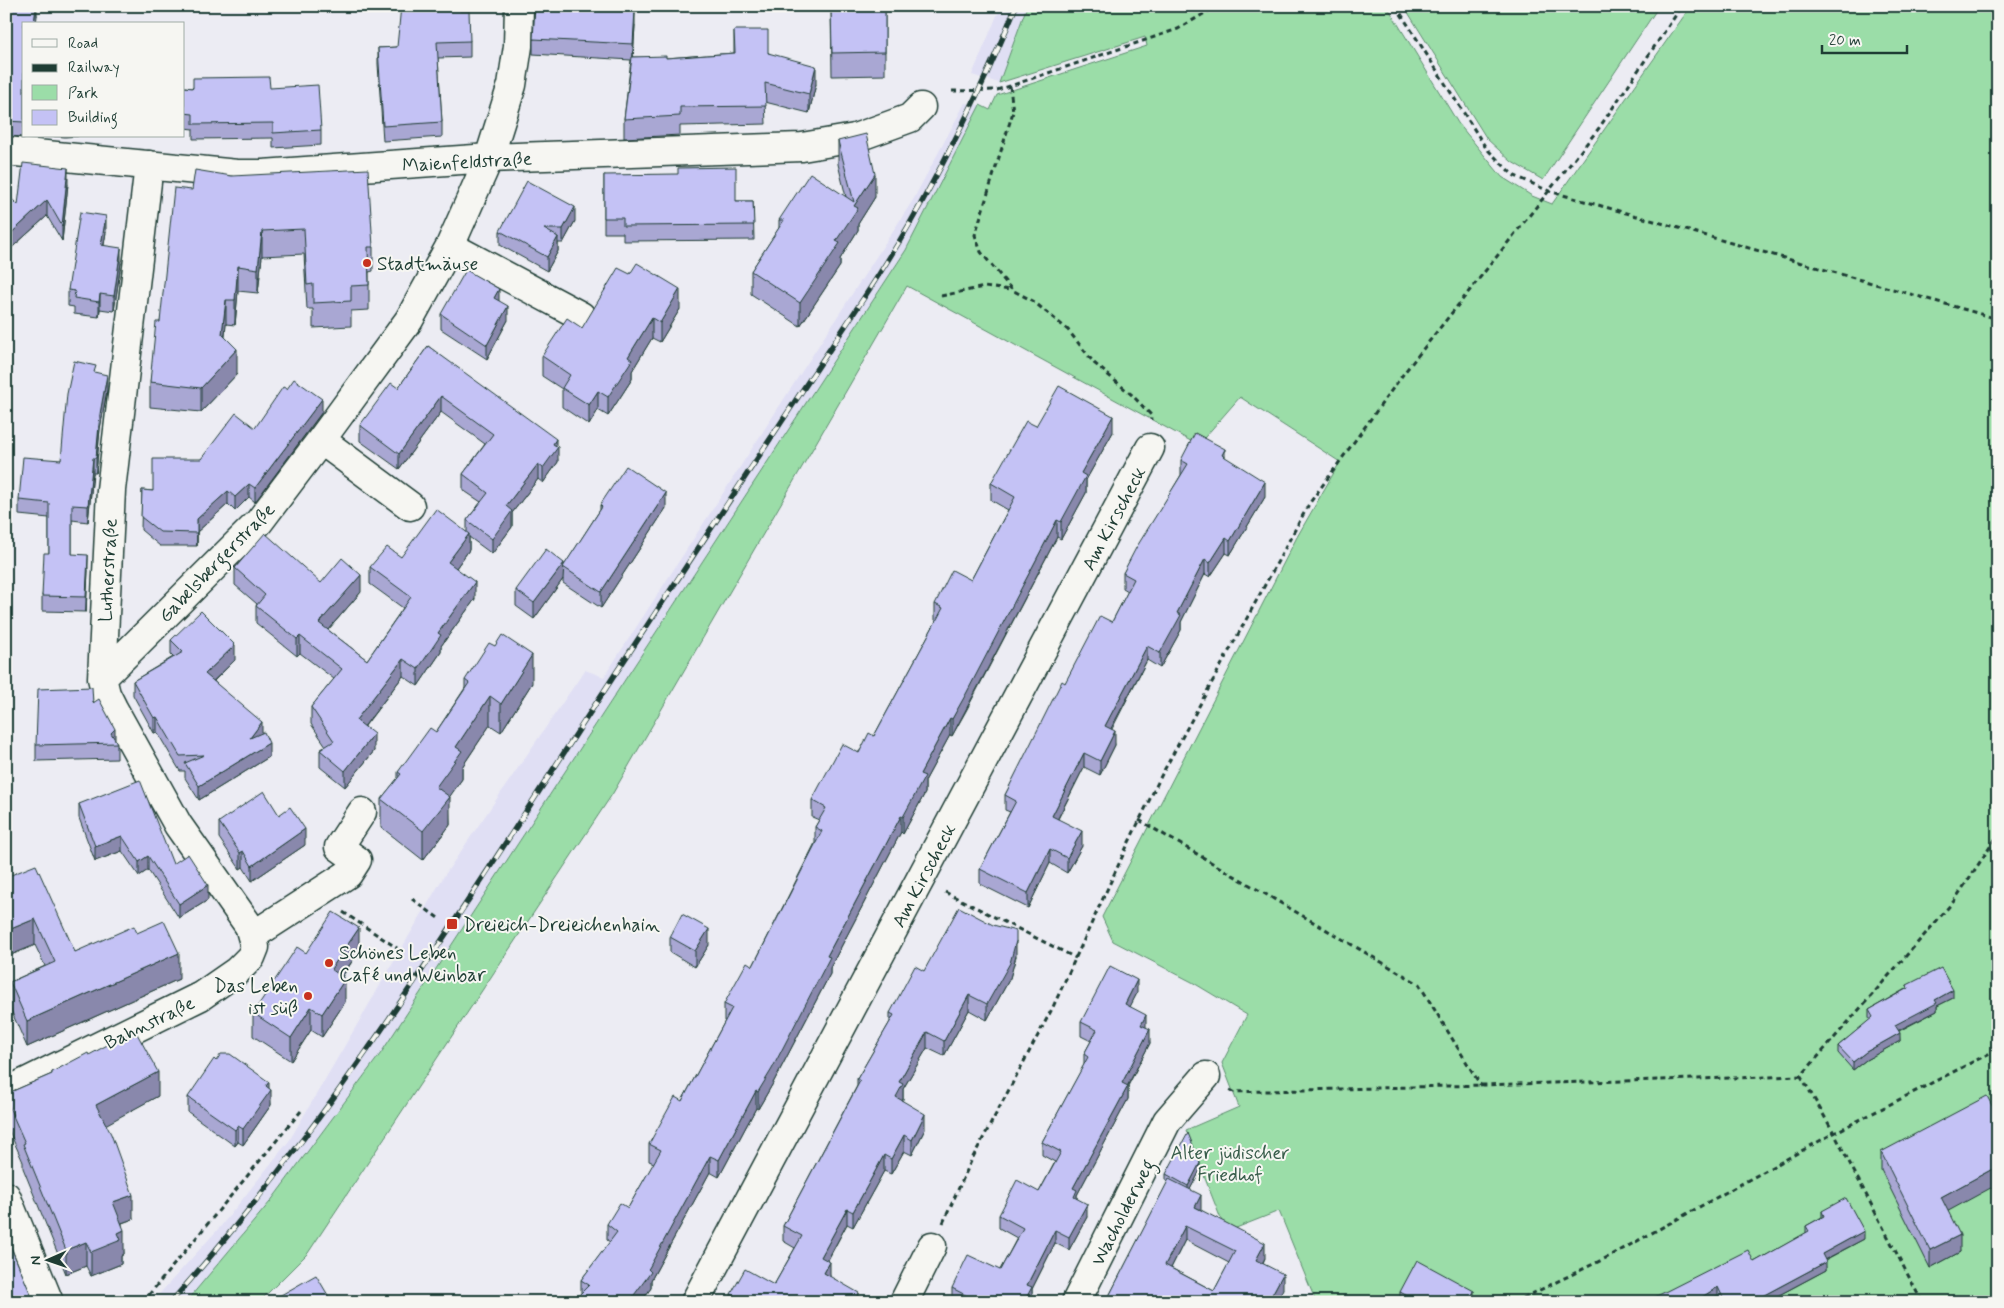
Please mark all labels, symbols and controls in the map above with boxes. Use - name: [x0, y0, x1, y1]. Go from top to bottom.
- legend: [22, 22, 185, 138]
- scale bar: [1822, 22, 1906, 54]
- text: 20 m: [1829, 31, 1861, 51]
- text: Road: [68, 34, 98, 54]
- text: Railway: [68, 58, 120, 78]
- text: Park: [68, 84, 98, 104]
- text: Building: [68, 108, 118, 129]
- street label: Maienfeldstraße: [402, 147, 533, 178]
- place label: Stadtmäuse: [377, 252, 478, 277]
- marker: Stadtmäuse: [361, 257, 373, 269]
- street label: Am Kirscheck: [1077, 462, 1152, 575]
- street label: Gabelsbergerstraße: [153, 498, 283, 630]
- street label: Lutherstraße: [93, 518, 124, 623]
- street label: Am Kirscheck: [887, 819, 962, 932]
- place label: Dreieich-Dreieichenhain: [463, 913, 660, 938]
- marker: Dreieich-Dreieichenhain: [445, 917, 459, 931]
- place label: Schönes Leben Café und Weinbar: [339, 941, 486, 988]
- marker: Schönes Leben Café und Weinbar: [323, 957, 335, 969]
- place label: Das Leben ist süß: [214, 974, 298, 1021]
- marker: Das Leben ist süß: [302, 990, 314, 1002]
- street label: Bahnstraße: [100, 991, 199, 1056]
- park label: Alter jüdischer Friedhof: [1170, 1141, 1290, 1188]
- street label: Wacholderweg: [1086, 1155, 1164, 1272]
- north arrow: [22, 1236, 72, 1286]
- text: N: [27, 1255, 45, 1265]

